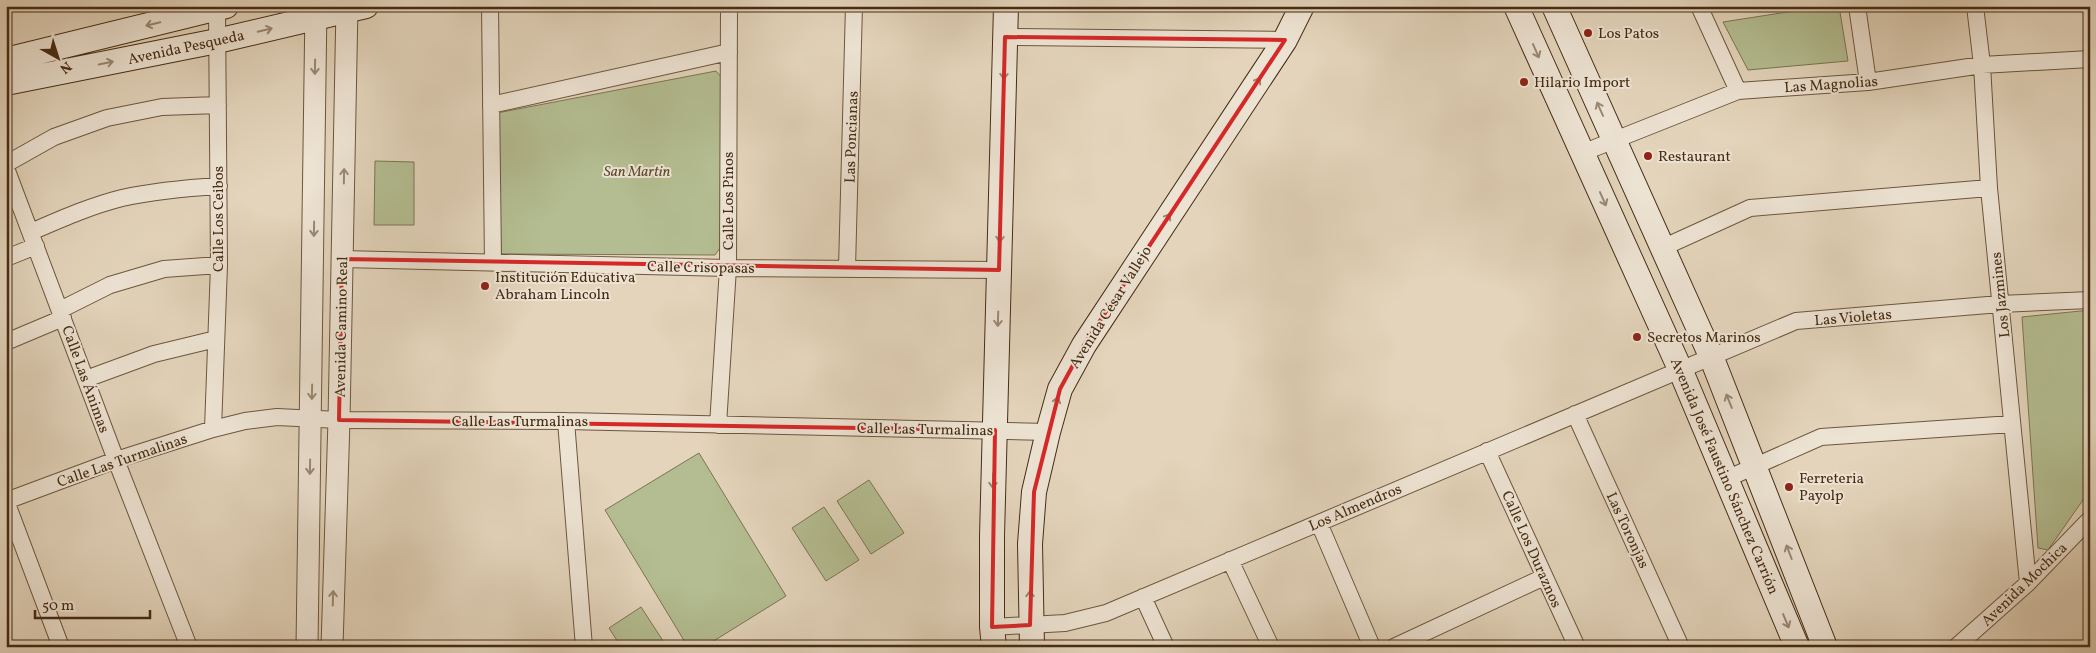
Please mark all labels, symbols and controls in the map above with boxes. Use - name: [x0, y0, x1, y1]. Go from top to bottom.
- one-way arrow: [145, 20, 161, 29]
- place label: Los Patos: [1598, 24, 1659, 45]
- one-way arrow: [256, 25, 272, 34]
- street label: Avenida Pesqueda: [126, 26, 246, 71]
- marker: Los Patos: [1582, 27, 1594, 39]
- north arrow: [32, 32, 82, 82]
- one-way arrow: [1531, 43, 1541, 58]
- text: N: [55, 56, 75, 78]
- one-way arrow: [97, 58, 113, 68]
- one-way arrow: [310, 58, 320, 74]
- one-way arrow: [999, 64, 1009, 80]
- street label: Las Magnolias: [1783, 72, 1879, 99]
- place label: Hilario Import: [1534, 73, 1630, 94]
- marker: Hilario Import: [1518, 76, 1530, 88]
- one-way arrow: [1251, 78, 1261, 92]
- street label: Las Poncianas: [840, 91, 865, 183]
- one-way arrow: [1594, 102, 1604, 117]
- place label: Restaurant: [1658, 147, 1731, 168]
- marker: Restaurant: [1642, 150, 1654, 162]
- street label: Calle Los Pinos: [719, 152, 740, 250]
- park label: San Martin: [604, 162, 670, 183]
- street label: Calle Los Ceibos: [209, 166, 230, 272]
- one-way arrow: [339, 168, 349, 184]
- one-way arrow: [1599, 191, 1608, 206]
- one-way arrow: [1161, 213, 1172, 227]
- one-way arrow: [309, 221, 318, 237]
- one-way arrow: [995, 226, 1005, 243]
- street label: Avenida César Vallejo: [1065, 242, 1158, 373]
- street label: Los Jazmines: [1987, 251, 2016, 339]
- street label: Avenida Camino Real: [331, 256, 354, 398]
- street label: Calle Crisopasas: [647, 257, 755, 280]
- place label: Institución Educativa Abraham Lincoln: [495, 268, 635, 306]
- marker: Institución Educativa Abraham Lincoln: [479, 280, 491, 292]
- street label: Las Violetas: [1814, 305, 1893, 332]
- one-way arrow: [993, 310, 1002, 326]
- street label: Calle Las Ánimas: [55, 323, 114, 436]
- place label: Secretos Marinos: [1647, 328, 1761, 349]
- marker: Secretos Marinos: [1631, 331, 1643, 343]
- street label: Avenida José Faustino Sánchez Carrión: [1664, 355, 1783, 598]
- one-way arrow: [307, 383, 317, 399]
- one-way arrow: [1724, 394, 1734, 409]
- one-way arrow: [1052, 396, 1062, 412]
- street label: Calle Las Turmalinas: [452, 412, 588, 433]
- street label: Calle Las Turmalinas: [857, 419, 993, 442]
- street label: Calle Las Turmalinas: [55, 429, 190, 494]
- one-way arrow: [306, 459, 315, 475]
- place label: Ferreteria Payolp: [1799, 469, 1864, 507]
- one-way arrow: [989, 473, 998, 489]
- street label: Los Almendros: [1306, 479, 1405, 537]
- marker: Ferreteria Payolp: [1783, 481, 1795, 493]
- street label: Calle Los Duraznos: [1495, 488, 1566, 612]
- street label: Las Toronjas: [1600, 489, 1653, 572]
- street label: Avenida Mochica: [1977, 538, 2073, 632]
- one-way arrow: [1784, 545, 1793, 560]
- scale bar: [35, 588, 150, 620]
- one-way arrow: [329, 590, 338, 606]
- one-way arrow: [1025, 590, 1035, 606]
- text: 50 m: [42, 596, 74, 617]
- one-way arrow: [1782, 613, 1791, 628]

